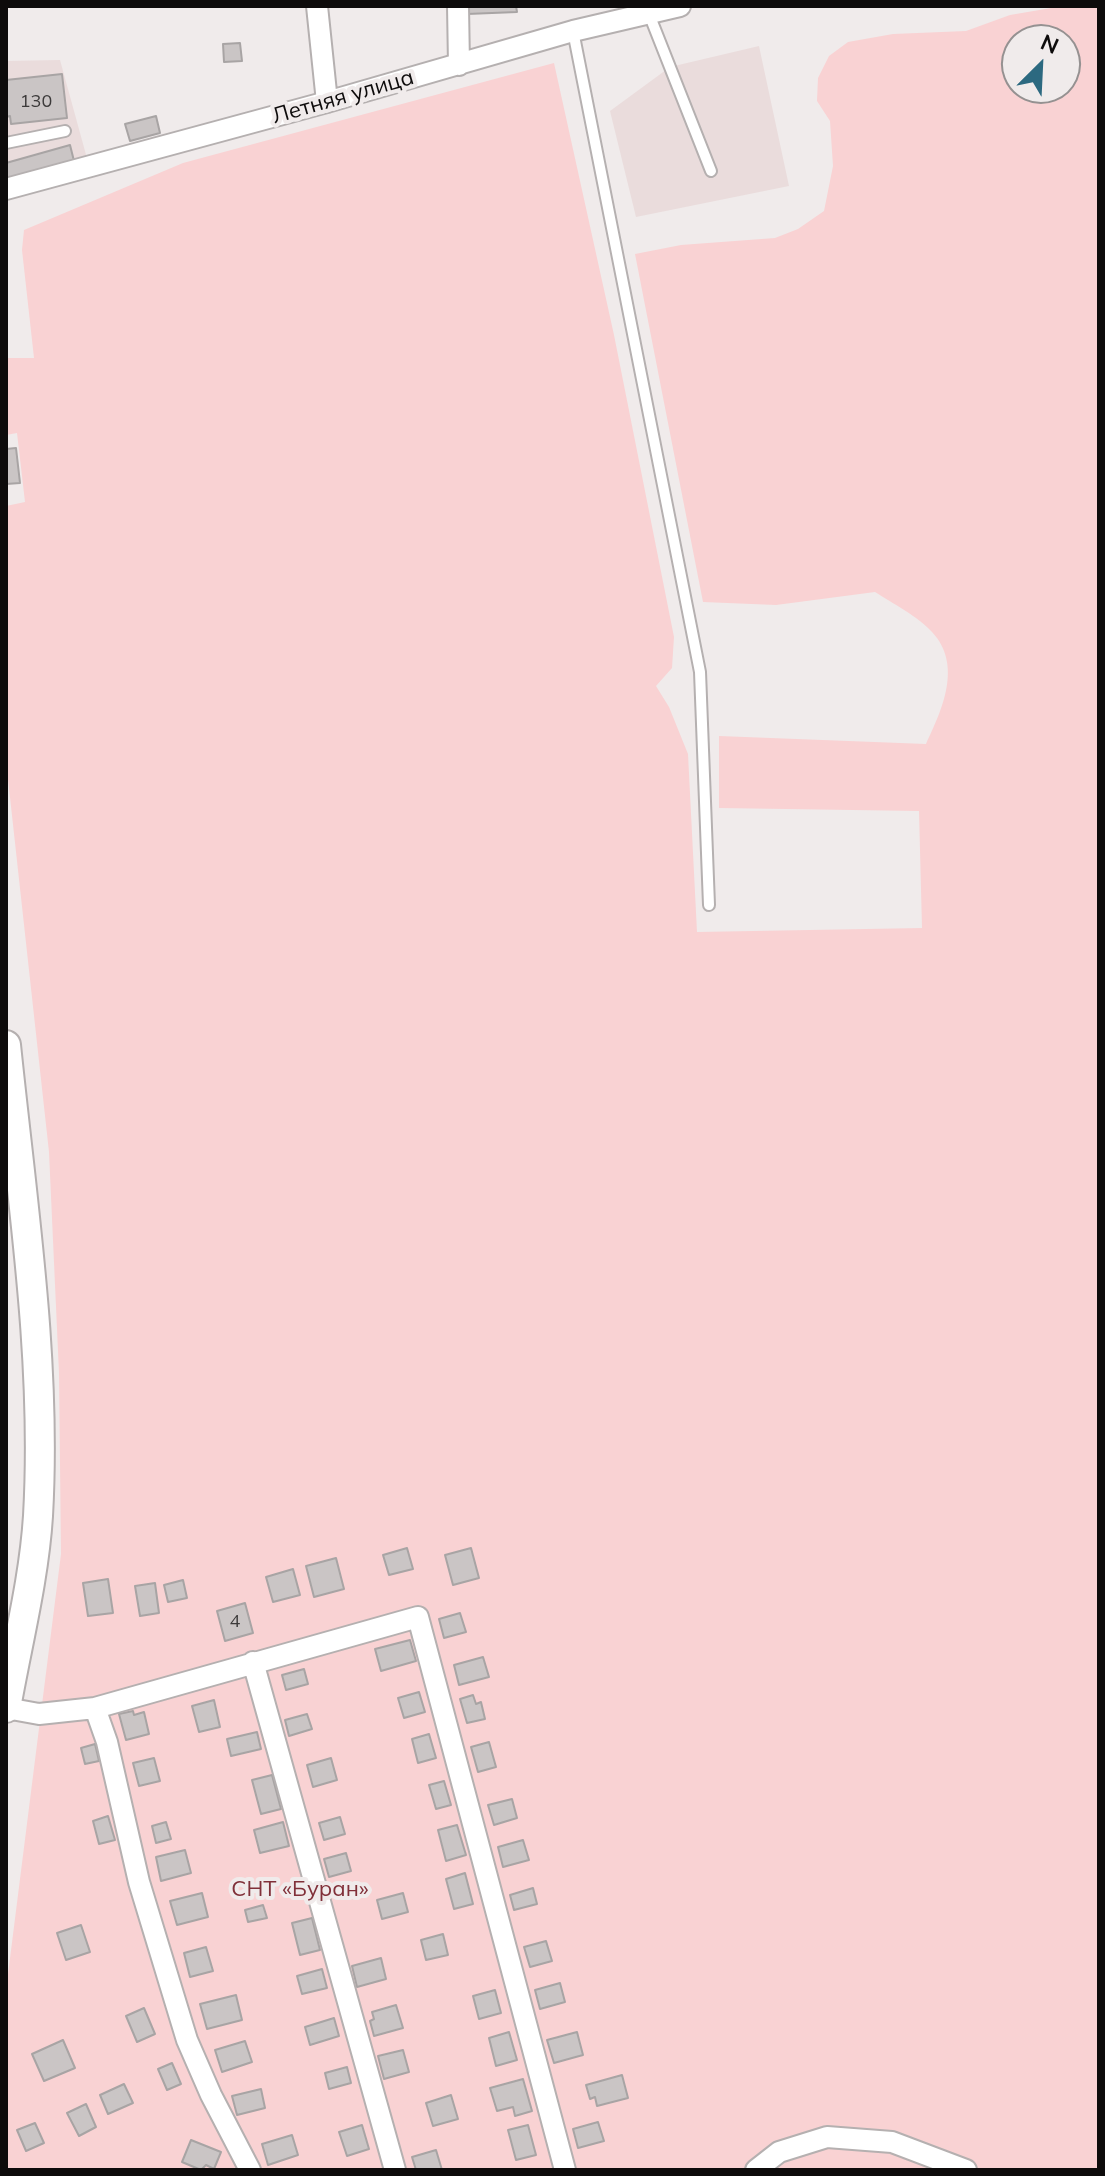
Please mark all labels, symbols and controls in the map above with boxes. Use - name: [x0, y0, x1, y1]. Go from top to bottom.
- north arrow: [1001, 24, 1081, 104]
- text: N: [1037, 28, 1063, 60]
- street label: Летняя улица: [269, 64, 417, 130]
- house number: 130: [20, 91, 52, 113]
- house number: 4: [230, 1611, 240, 1633]
- park label: СНТ «Буран»: [231, 1876, 369, 1902]

